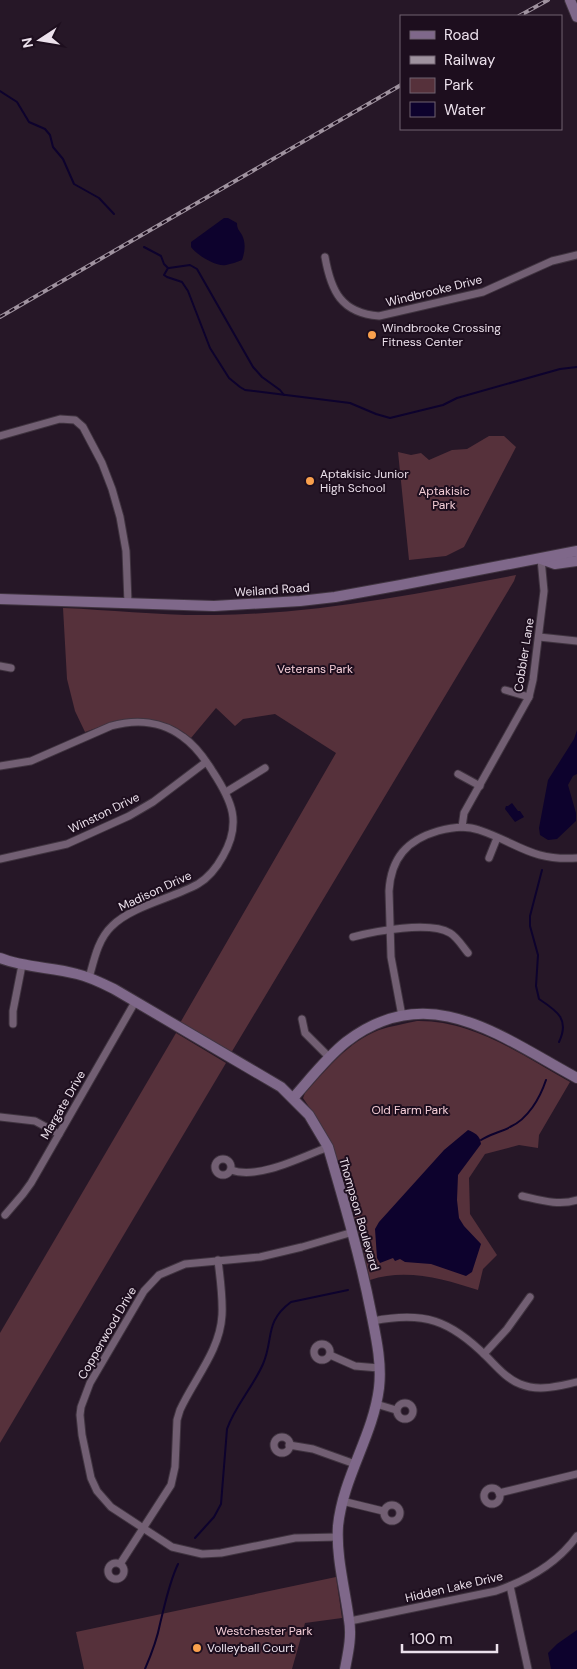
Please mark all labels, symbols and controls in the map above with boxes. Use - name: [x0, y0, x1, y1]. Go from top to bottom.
- north arrow: [15, 15, 65, 65]
- legend: [400, 15, 562, 130]
- text: Road: [444, 25, 479, 45]
- text: N: [17, 36, 37, 50]
- text: Railway: [444, 50, 496, 70]
- text: Park: [444, 75, 474, 95]
- text: Water: [444, 100, 486, 120]
- street label: Windbrooke Drive: [384, 271, 484, 311]
- place label: Windbrooke Crossing Fitness Center: [382, 320, 501, 350]
- marker: Windbrooke Crossing Fitness Center: [366, 329, 378, 341]
- place label: Aptakisic Junior High School: [320, 466, 409, 496]
- marker: Aptakisic Junior High School: [304, 475, 316, 487]
- park label: Aptakisic Park: [418, 483, 470, 513]
- street label: Weiland Road: [234, 579, 310, 601]
- street label: Cobbler Lane: [510, 617, 538, 693]
- park label: Veterans Park: [277, 661, 353, 677]
- street label: Winston Drive: [66, 789, 142, 837]
- street label: Madison Drive: [116, 867, 194, 915]
- street label: Margate Drive: [37, 1068, 89, 1142]
- park label: Old Farm Park: [371, 1102, 449, 1118]
- street label: Thompson Boulevard: [335, 1156, 383, 1272]
- street label: Copperwood Drive: [74, 1284, 140, 1382]
- street label: Hidden Lake Drive: [404, 1568, 505, 1606]
- scale bar: [402, 1622, 497, 1654]
- park label: Westchester Park: [215, 1623, 313, 1639]
- text: 100 m: [410, 1629, 453, 1649]
- place label: Volleyball Court: [207, 1640, 295, 1656]
- marker: Volleyball Court: [191, 1642, 203, 1654]

